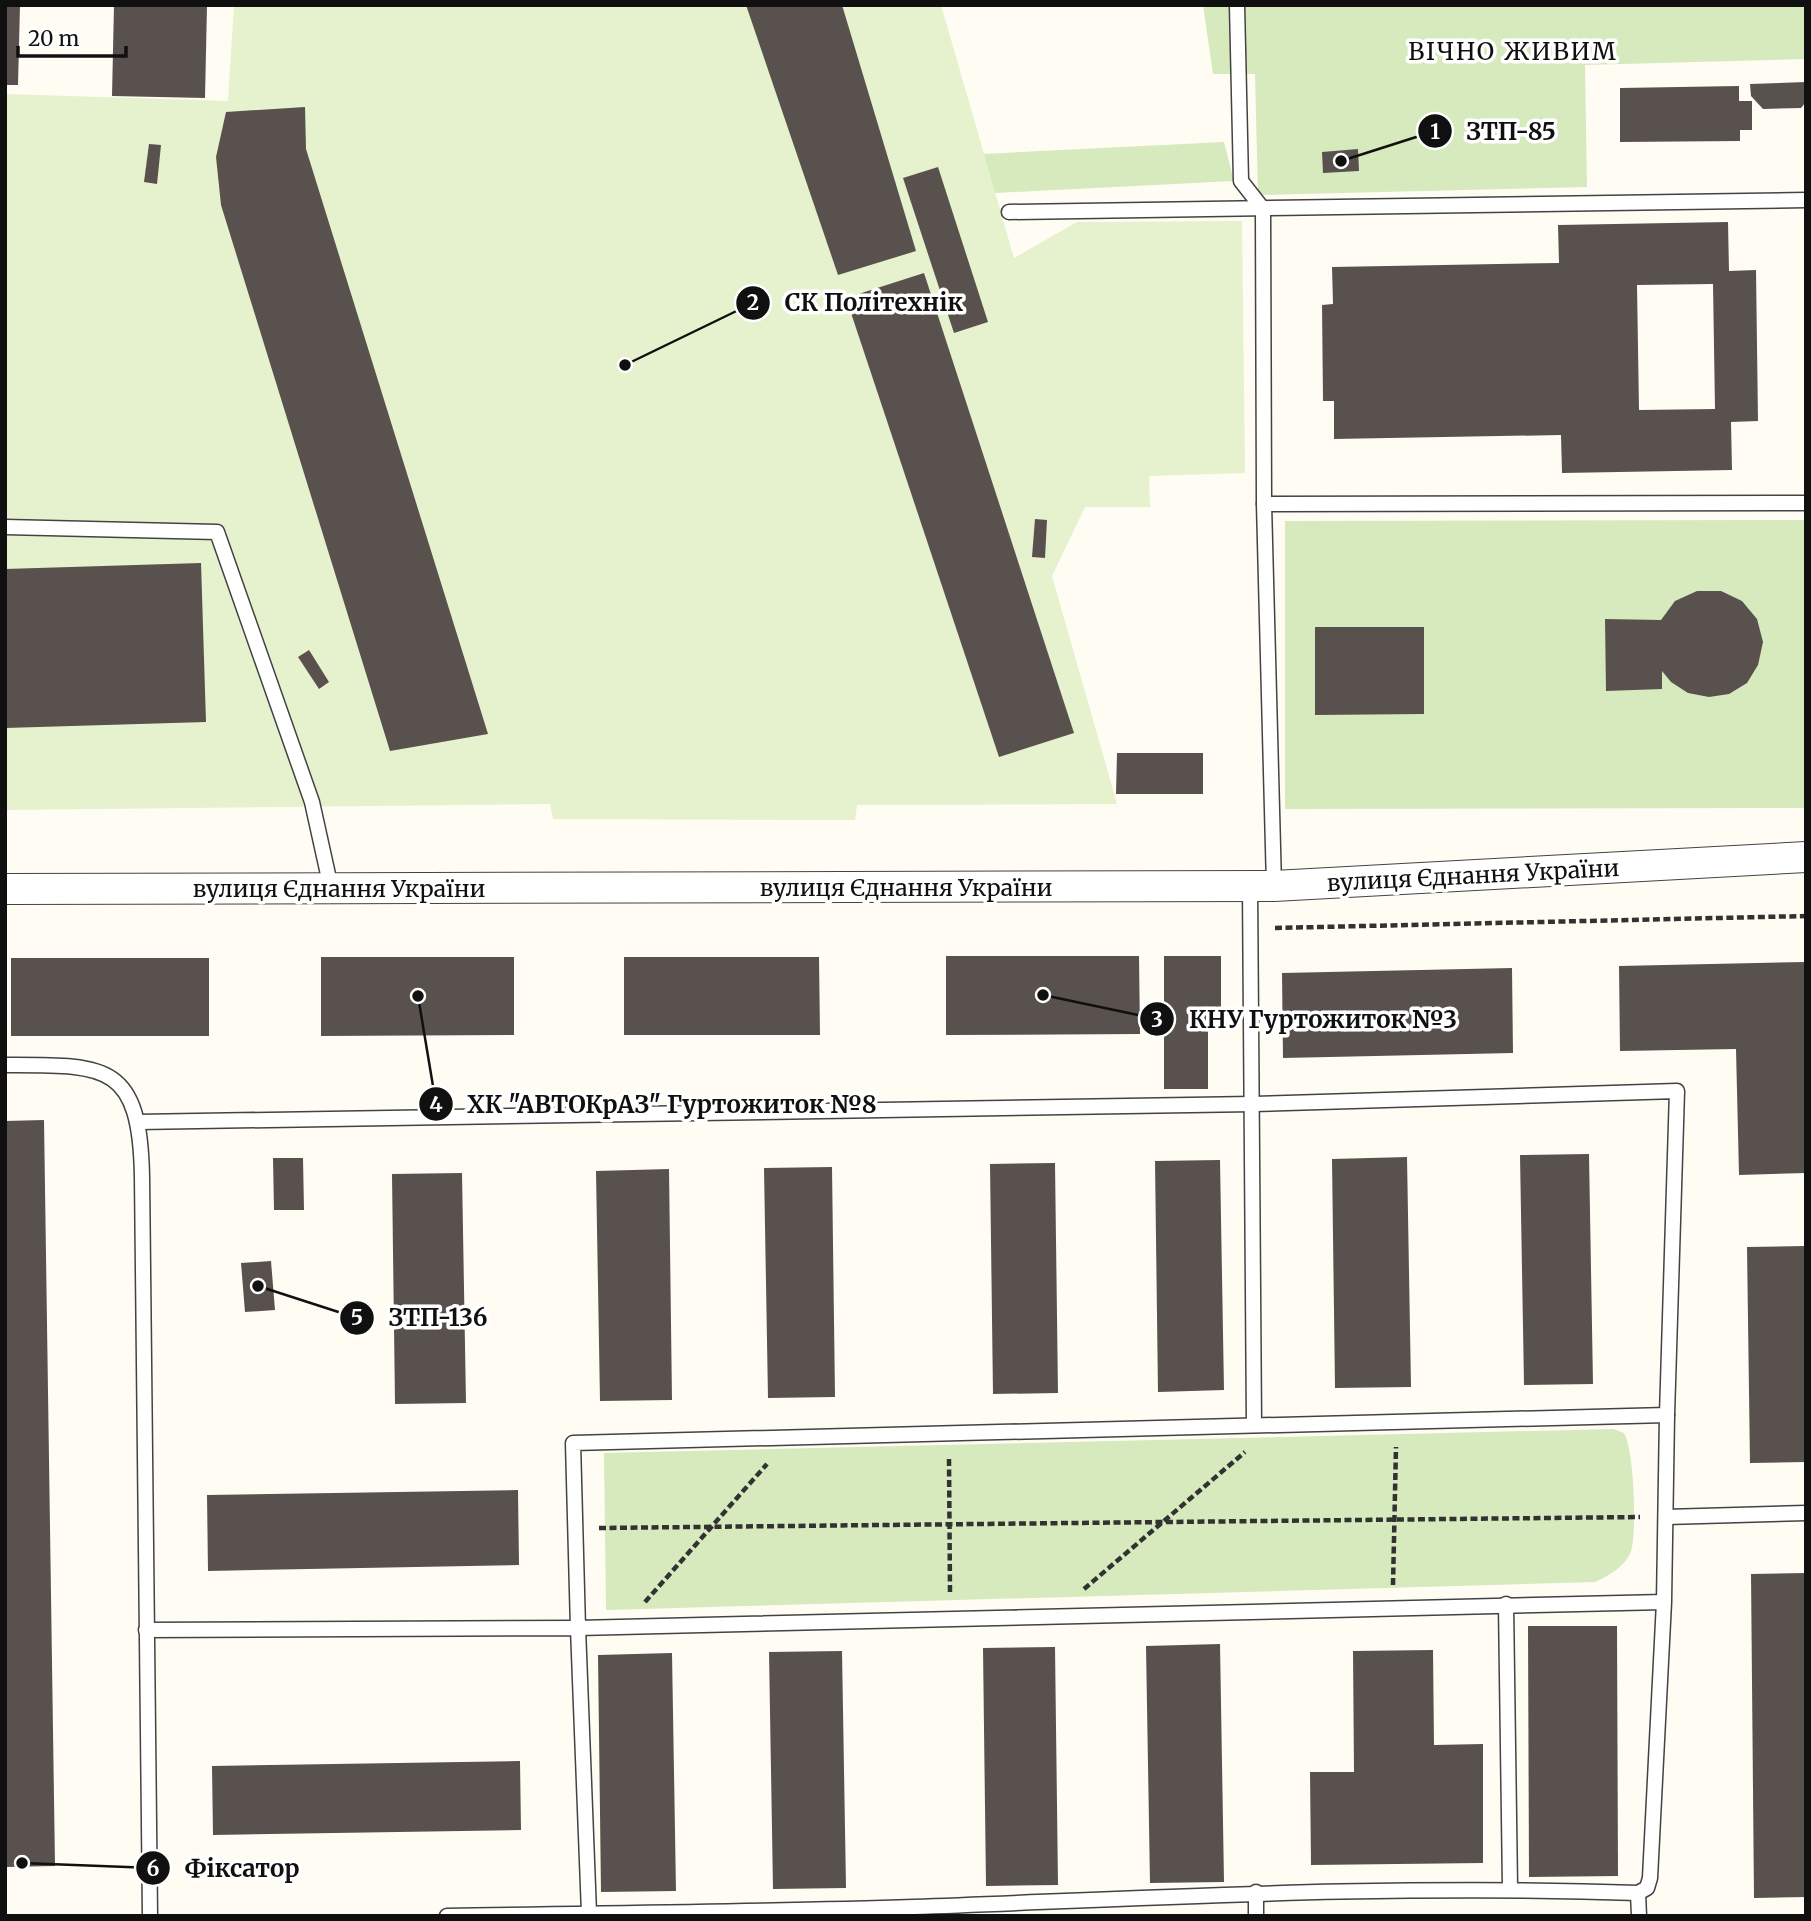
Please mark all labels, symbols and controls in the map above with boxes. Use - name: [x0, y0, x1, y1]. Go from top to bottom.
- scale bar: [18, 14, 126, 58]
- text: 20 m: [28, 25, 80, 52]
- district label: ВІЧНО ЖИВИМ: [1408, 36, 1618, 67]
- callout: ЗТП-85: [1417, 109, 1569, 154]
- text: ЗТП-85: [1466, 116, 1556, 147]
- text: 1: [1430, 118, 1440, 145]
- callout: СК Політехнік: [736, 280, 977, 325]
- text: СК Політехнік: [785, 287, 963, 318]
- text: 2: [747, 289, 759, 316]
- street label: вулиця Єднання України: [1326, 853, 1620, 897]
- street label: вулиця Єднання України: [760, 873, 1052, 902]
- street label: вулиця Єднання України: [193, 874, 485, 903]
- callout: КНУ Гуртожиток №3: [1140, 997, 1471, 1042]
- text: КНУ Гуртожиток №3: [1189, 1004, 1457, 1035]
- text: 3: [1151, 1006, 1163, 1033]
- callout: ХК "АВТОКрАЗ" Гуртожиток №8: [418, 1082, 891, 1127]
- text: ХК "АВТОКрАЗ" Гуртожиток №8: [467, 1089, 877, 1120]
- text: 4: [429, 1091, 443, 1118]
- callout: ЗТП-136: [339, 1295, 501, 1340]
- text: ЗТП-136: [389, 1302, 487, 1333]
- text: 5: [351, 1304, 363, 1331]
- callout: Фіксатор: [135, 1846, 313, 1891]
- text: Фіксатор: [184, 1853, 300, 1884]
- text: 6: [147, 1855, 160, 1882]

